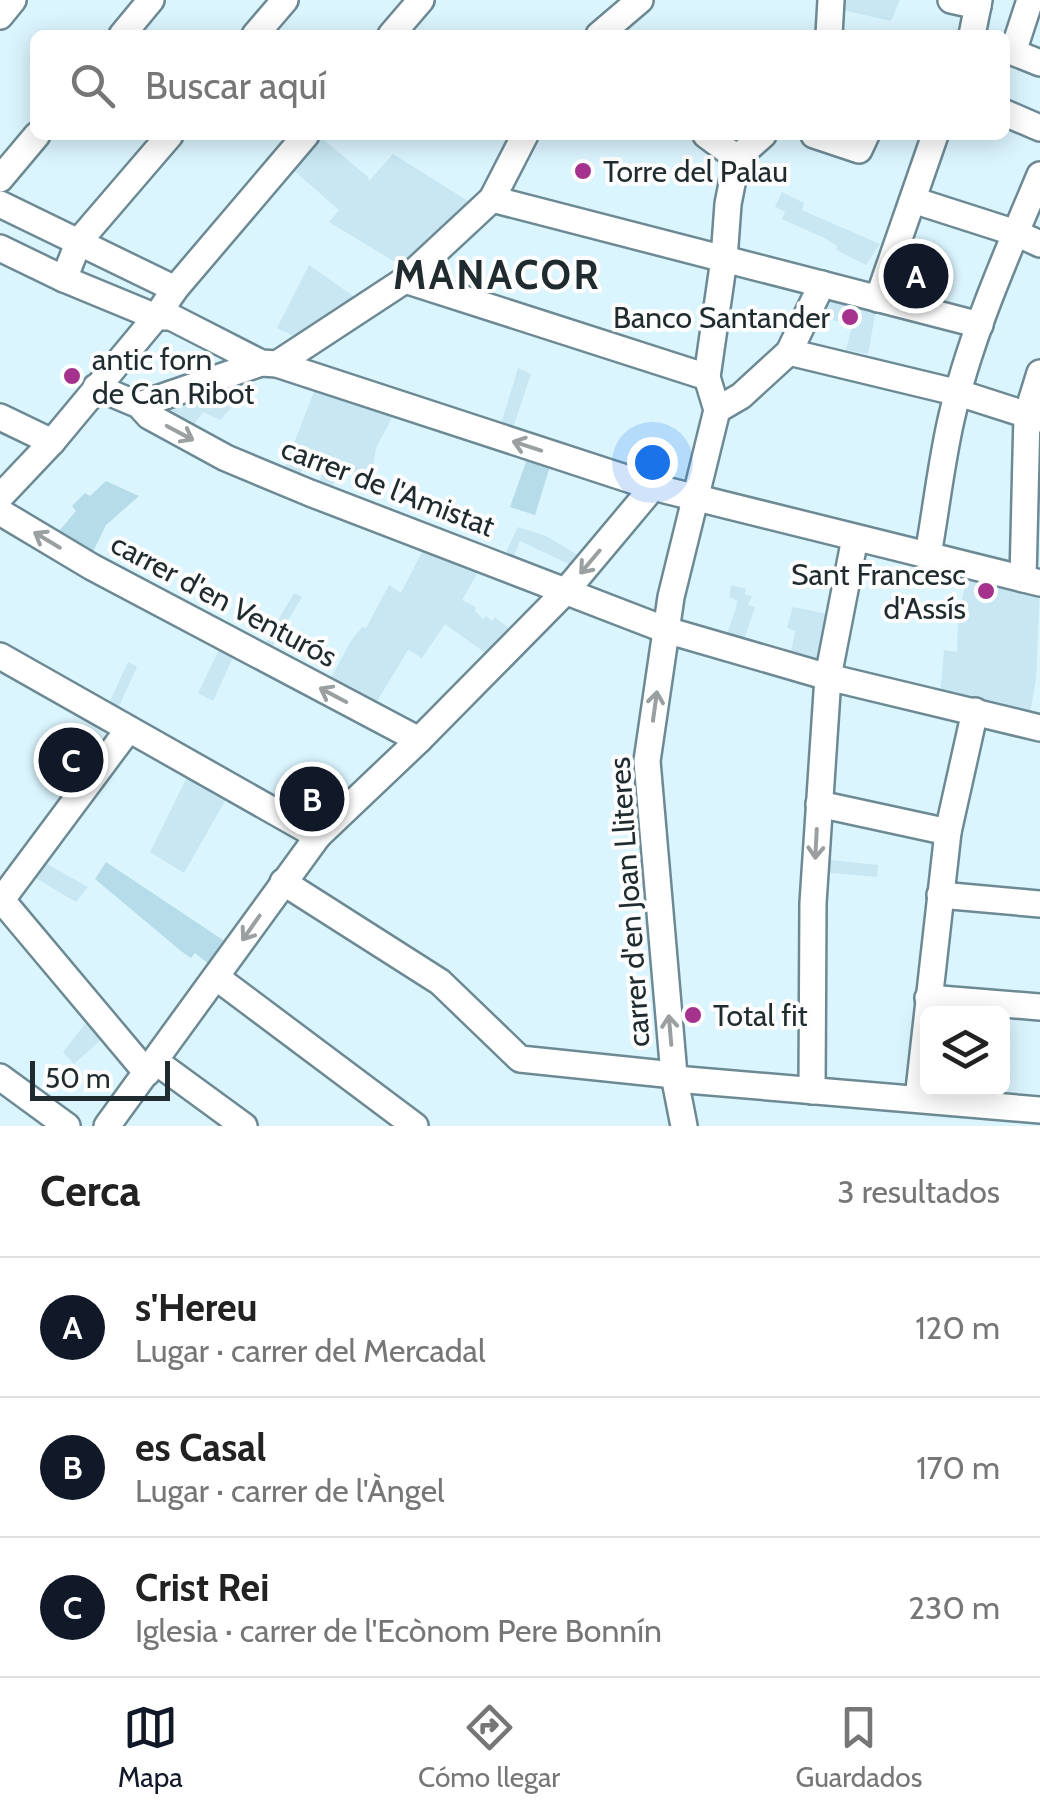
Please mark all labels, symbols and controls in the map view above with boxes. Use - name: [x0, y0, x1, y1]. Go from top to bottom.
- search box: [30, 30, 1010, 140]
- icon: search: [65, 58, 120, 113]
- text: Buscar aquí: [145, 62, 327, 109]
- place label: Torre del Palau: [603, 153, 788, 190]
- marker: Torre del Palau: [572, 160, 594, 182]
- pin: A: [884, 238, 948, 314]
- district label: MANACOR: [393, 250, 601, 299]
- place label: Banco Santander: [613, 299, 831, 336]
- marker: Banco Santander: [839, 306, 861, 328]
- place label: antic forn de Can Ribot: [92, 341, 254, 412]
- marker: antic forn de Can Ribot: [61, 365, 83, 387]
- one-way arrow: [165, 424, 195, 443]
- street label: carrer de l'Amistat: [276, 429, 500, 545]
- one-way arrow: [512, 435, 543, 453]
- your location: [627, 437, 678, 488]
- street label: carrer d'en Venturós: [105, 525, 343, 675]
- one-way arrow: [33, 530, 62, 550]
- one-way arrow: [579, 548, 601, 574]
- place label: Sant Francesc d'Assís: [791, 556, 966, 627]
- marker: Sant Francesc d'Assís: [975, 580, 997, 602]
- one-way arrow: [318, 685, 348, 704]
- one-way arrow: [646, 690, 665, 723]
- pin: C: [38, 722, 104, 798]
- street label: carrer d'en Joan Lliteres: [600, 756, 658, 1048]
- pin: B: [280, 762, 344, 836]
- one-way arrow: [806, 827, 825, 859]
- one-way arrow: [241, 913, 262, 941]
- place label: Total fit: [713, 997, 808, 1034]
- marker: Total fit: [682, 1004, 704, 1026]
- map controls: [920, 1006, 1010, 1096]
- button: layers: [920, 1006, 1010, 1096]
- one-way arrow: [661, 1014, 680, 1046]
- scale bar: [30, 1056, 170, 1100]
- text: 50 m: [45, 1061, 111, 1095]
- text: Cerca: [40, 1165, 140, 1217]
- text: 3 resultados: [837, 1172, 1000, 1211]
- text: s'Hereu: [135, 1284, 258, 1331]
- text: A: [62, 1308, 83, 1347]
- text: 120 m: [915, 1308, 1000, 1347]
- text: Lugar · carrer del Mercadal: [135, 1331, 486, 1370]
- text: es Casal: [135, 1424, 266, 1471]
- text: B: [62, 1448, 83, 1487]
- text: 170 m: [916, 1448, 1000, 1487]
- text: Lugar · carrer de l'Àngel: [135, 1471, 445, 1510]
- text: Crist Rei: [135, 1564, 269, 1611]
- text: C: [63, 1588, 82, 1627]
- text: 230 m: [908, 1588, 1000, 1627]
- text: Iglesia · carrer de l'Ecònom Pere Bonnín: [135, 1611, 662, 1650]
- tab: Mapa: [118, 1700, 183, 1794]
- tab: Cómo llegar: [418, 1700, 560, 1794]
- tab: Guardados: [796, 1700, 922, 1794]

